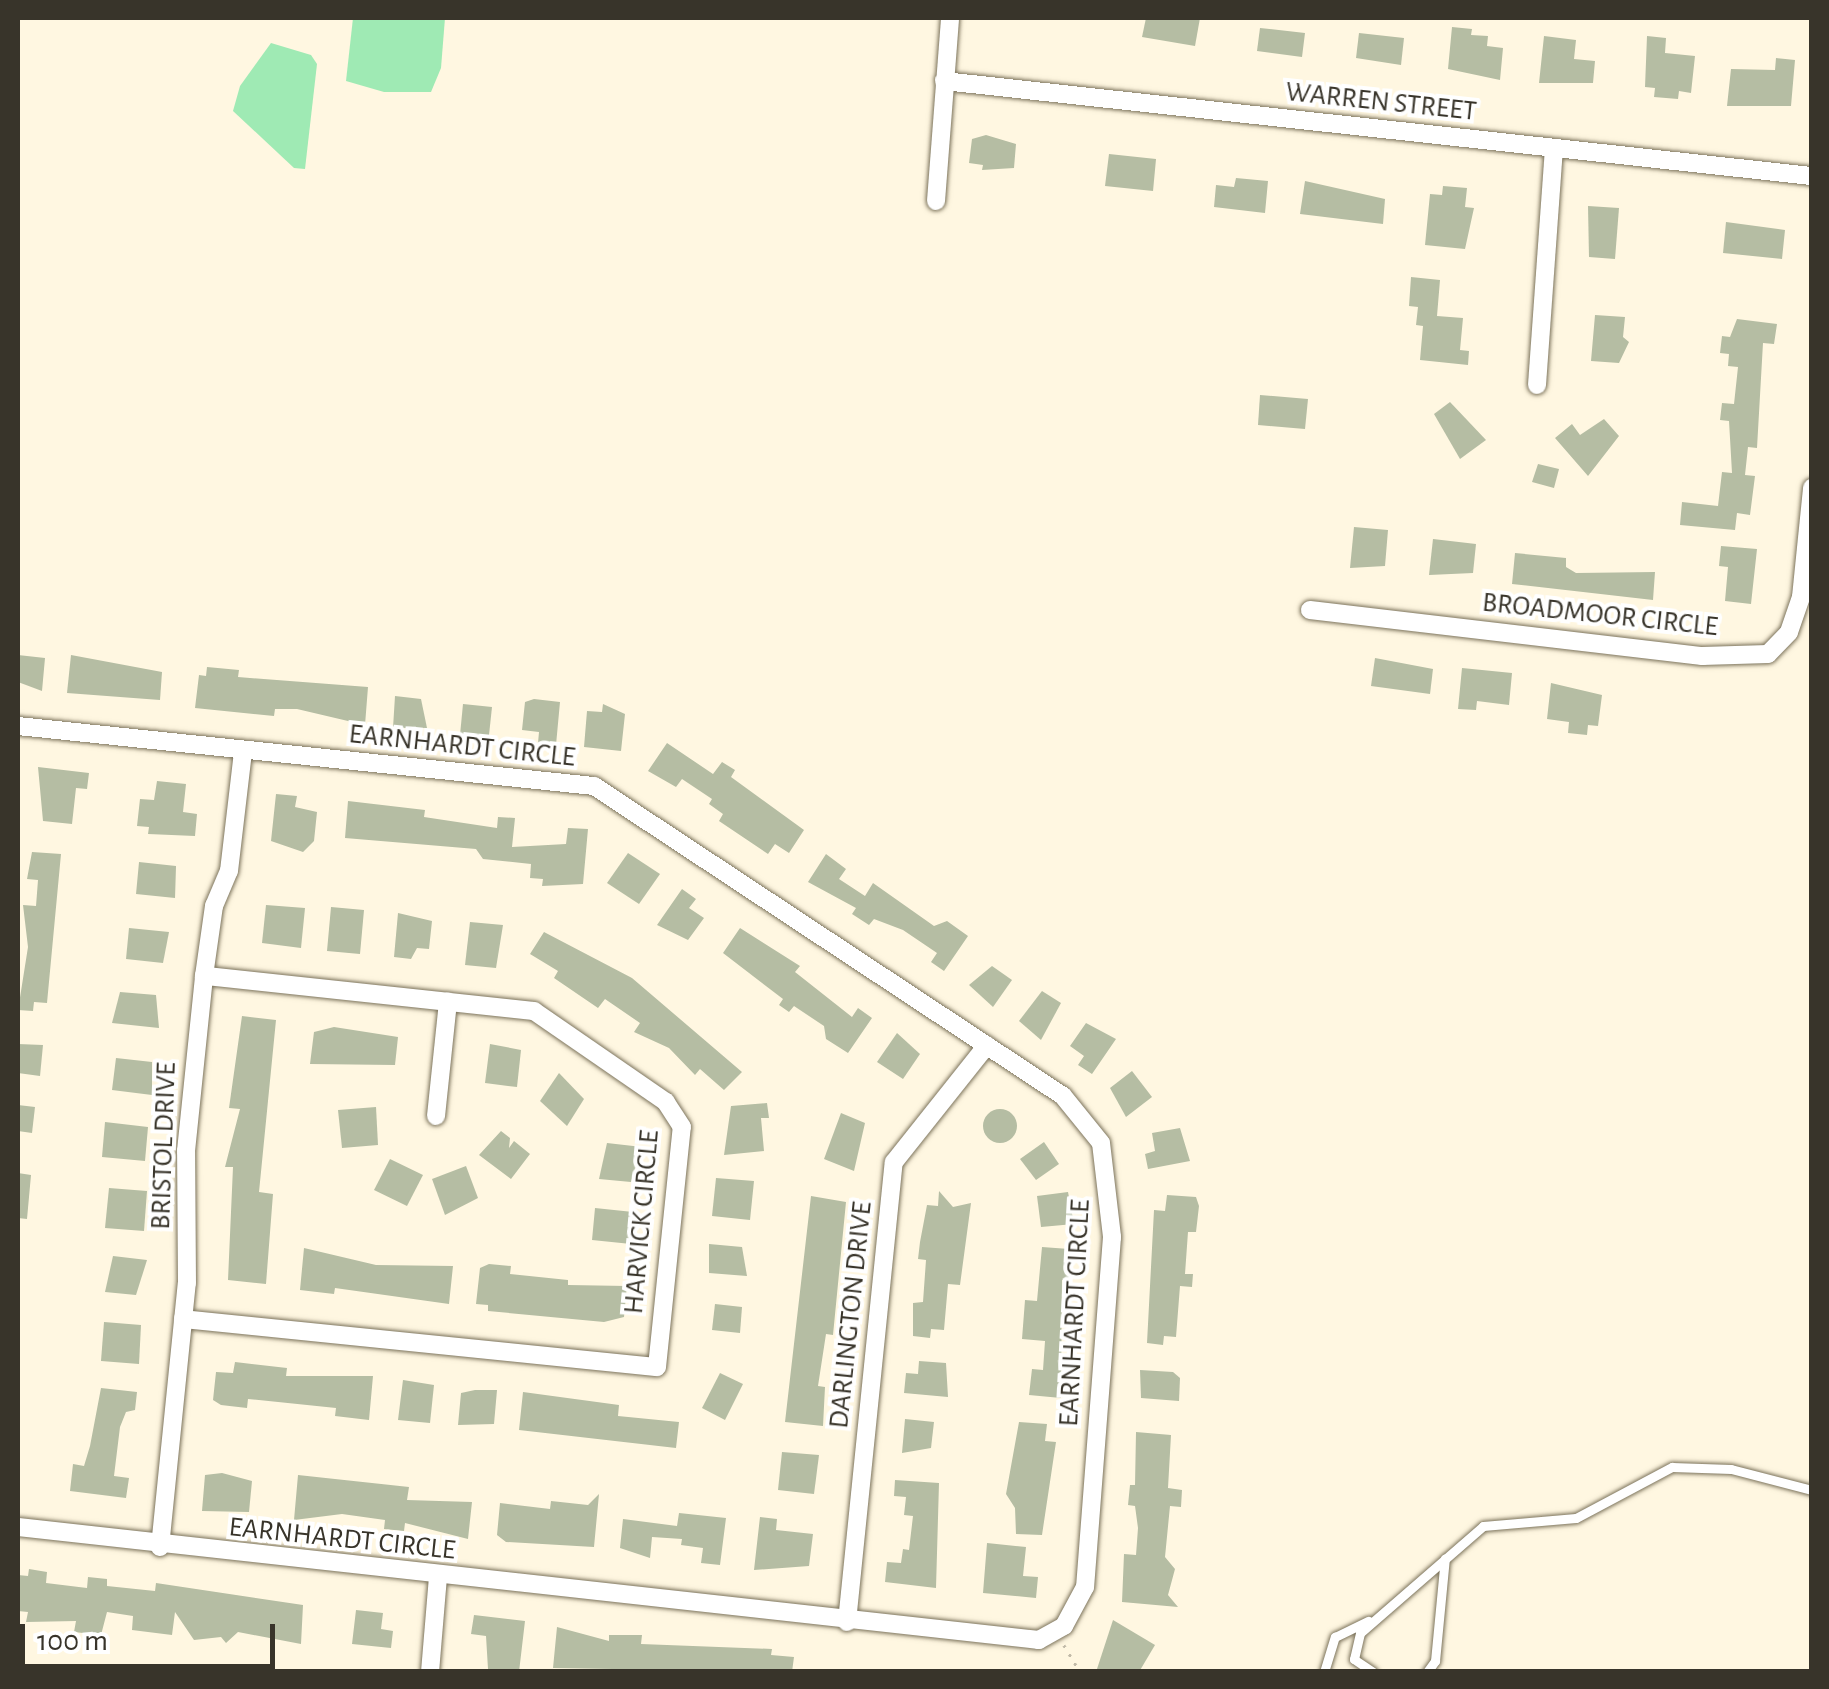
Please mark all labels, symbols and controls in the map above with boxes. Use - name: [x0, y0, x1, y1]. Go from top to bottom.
- street label: WARREN STREET: [1284, 75, 1478, 129]
- street label: BROADMOOR CIRCLE: [1480, 586, 1720, 644]
- street label: EARNHARDT CIRCLE: [347, 717, 577, 775]
- street label: BRISTOL DRIVE: [144, 1062, 184, 1230]
- street label: HARVICK CIRCLE: [617, 1129, 667, 1315]
- street label: EARNHARDT CIRCLE: [1052, 1198, 1098, 1428]
- street label: DARLINGTON DRIVE: [822, 1200, 880, 1430]
- street label: EARNHARDT CIRCLE: [227, 1510, 457, 1568]
- scale bar: [25, 1604, 280, 1666]
- text: 100 m: [37, 1626, 108, 1656]

